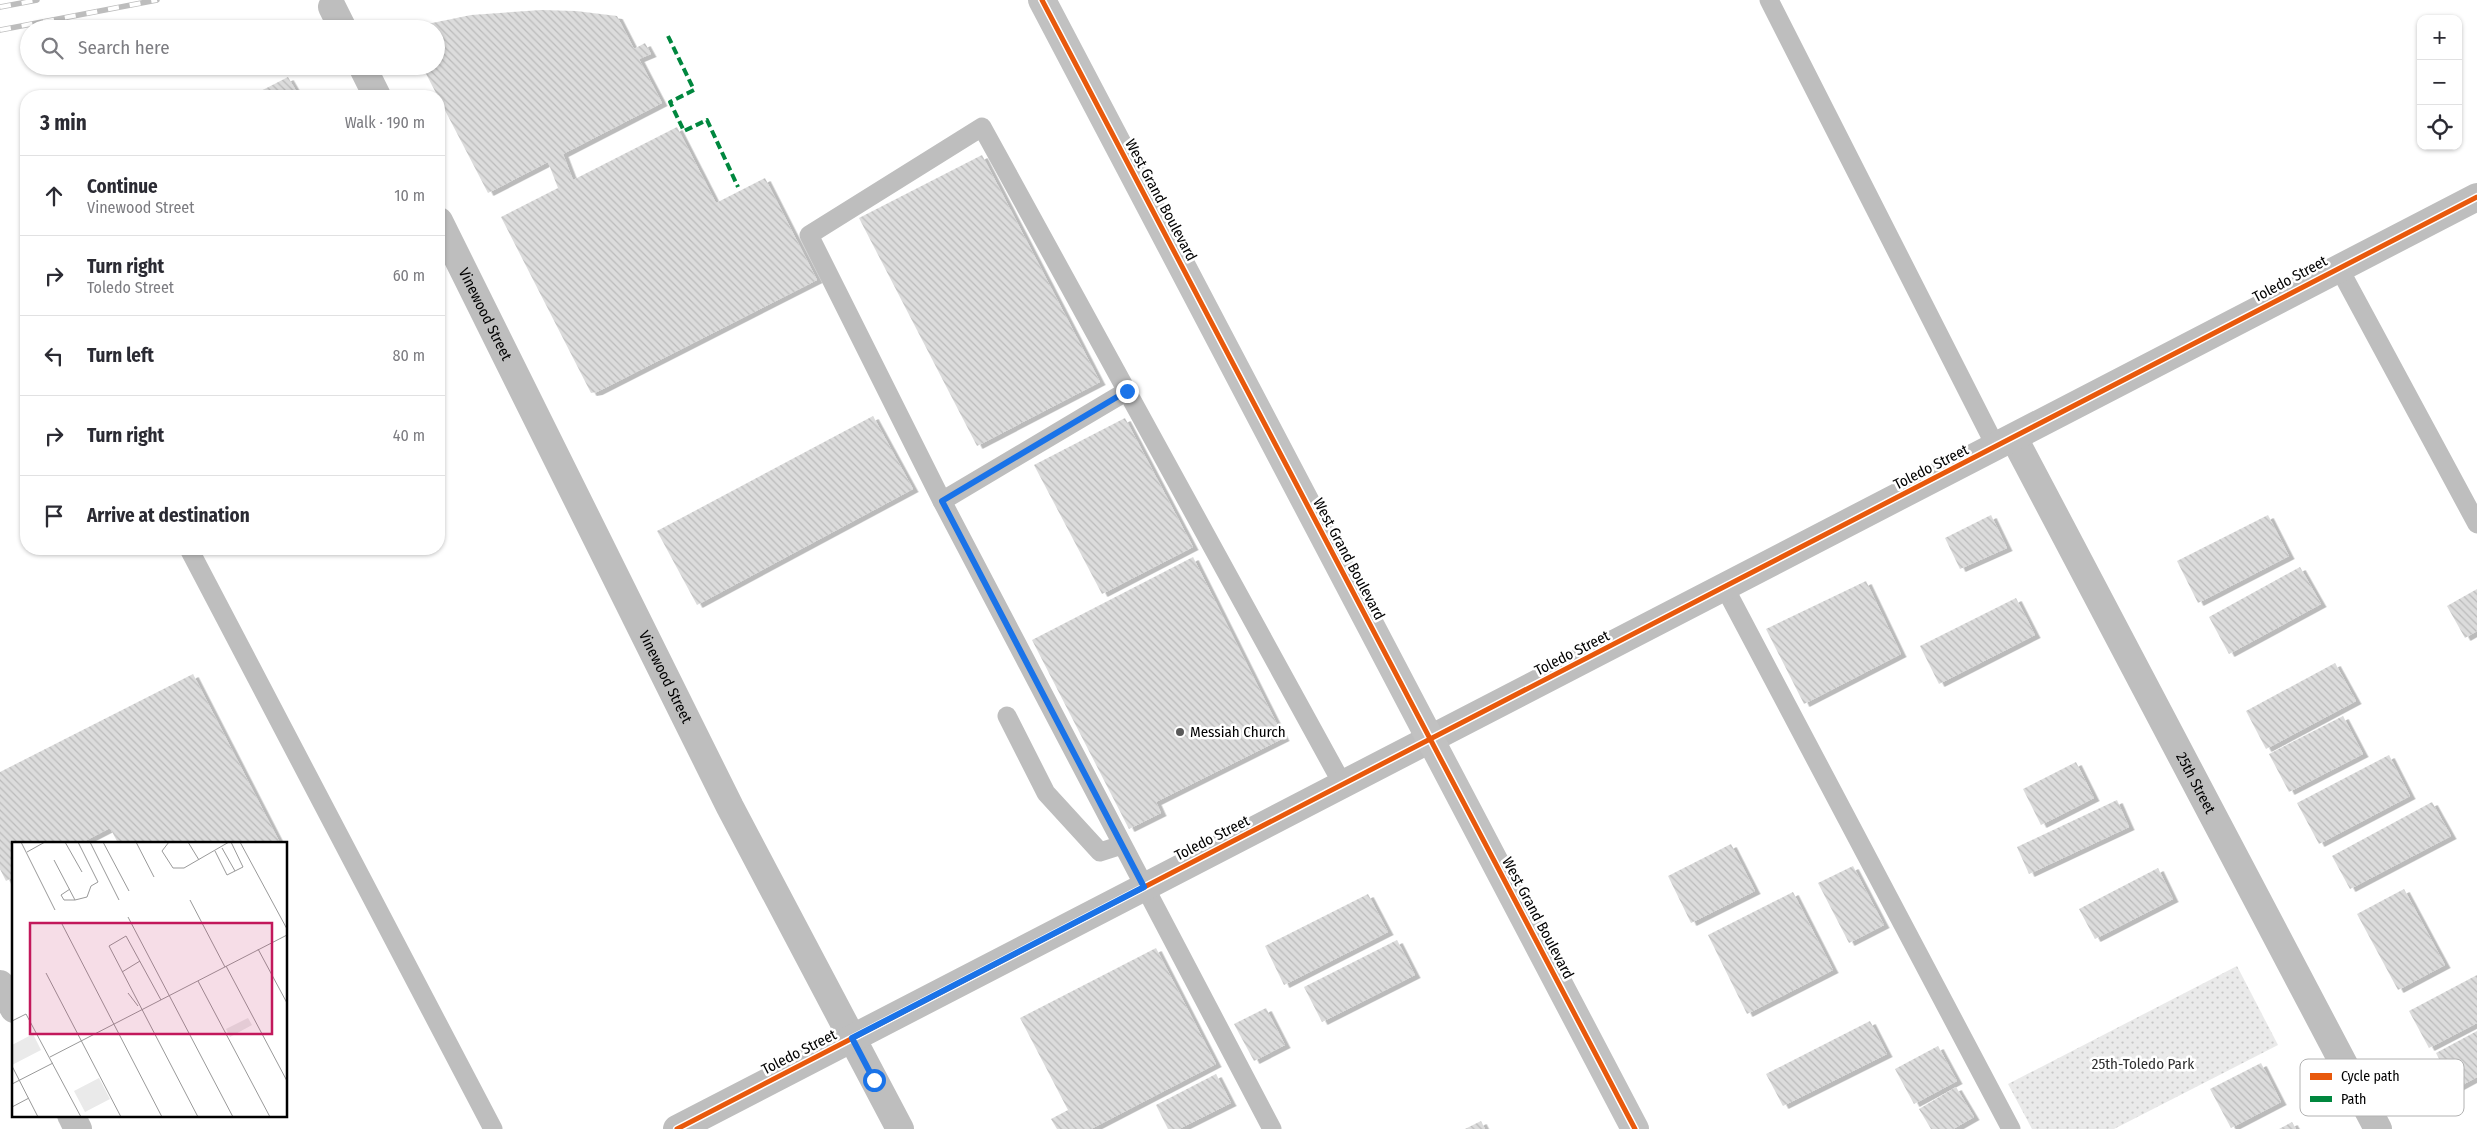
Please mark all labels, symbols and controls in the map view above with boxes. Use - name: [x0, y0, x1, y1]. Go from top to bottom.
- map controls: [2417, 15, 2462, 150]
- button: +: [2417, 15, 2462, 60]
- search box: [20, 20, 445, 75]
- icon: search: [38, 34, 66, 62]
- text: Search here: [78, 36, 170, 59]
- button: −: [2417, 60, 2462, 105]
- button: locate: [2417, 105, 2462, 150]
- text: 3 min: [40, 110, 87, 136]
- text: Walk · 190 m: [345, 113, 425, 132]
- street label: West Grand Boulevard: [1121, 136, 1201, 264]
- text: Continue: [87, 175, 158, 198]
- icon: ahead: [40, 182, 68, 210]
- text: 10 m: [394, 186, 425, 205]
- text: Vinewood Street: [87, 198, 195, 217]
- street label: Toledo Street: [2250, 252, 2330, 306]
- text: Turn right: [87, 255, 164, 278]
- icon: right: [40, 262, 68, 290]
- street label: Vinewood Street: [455, 265, 516, 363]
- text: 60 m: [393, 266, 425, 285]
- text: Toledo Street: [87, 278, 174, 297]
- icon: left: [40, 342, 68, 370]
- text: Turn left: [87, 344, 154, 367]
- text: 80 m: [393, 346, 425, 365]
- route end: [1116, 380, 1139, 403]
- icon: right: [40, 422, 68, 450]
- text: Turn right: [87, 424, 164, 447]
- text: 40 m: [393, 426, 425, 445]
- street label: Toledo Street: [1891, 440, 1972, 494]
- street label: West Grand Boulevard: [1309, 495, 1389, 623]
- icon: arrive: [40, 502, 68, 530]
- text: Arrive at destination: [87, 504, 250, 527]
- street label: Toledo Street: [1532, 626, 1613, 680]
- street label: Vinewood Street: [635, 628, 696, 726]
- place label: Messiah Church: [1190, 723, 1286, 741]
- marker: Messiah Church: [1174, 726, 1186, 738]
- street label: 25th Street: [2172, 749, 2219, 817]
- street label: Toledo Street: [1172, 811, 1253, 865]
- inset map: [12, 842, 288, 1116]
- street label: West Grand Boulevard: [1498, 854, 1578, 982]
- street label: Toledo Street: [759, 1025, 840, 1079]
- park label: 25th-Toledo Park: [2092, 1055, 2194, 1073]
- legend: [2300, 1059, 2464, 1116]
- text: Cycle path: [2341, 1068, 2400, 1085]
- route start: [863, 1069, 886, 1092]
- text: Path: [2341, 1091, 2366, 1108]

